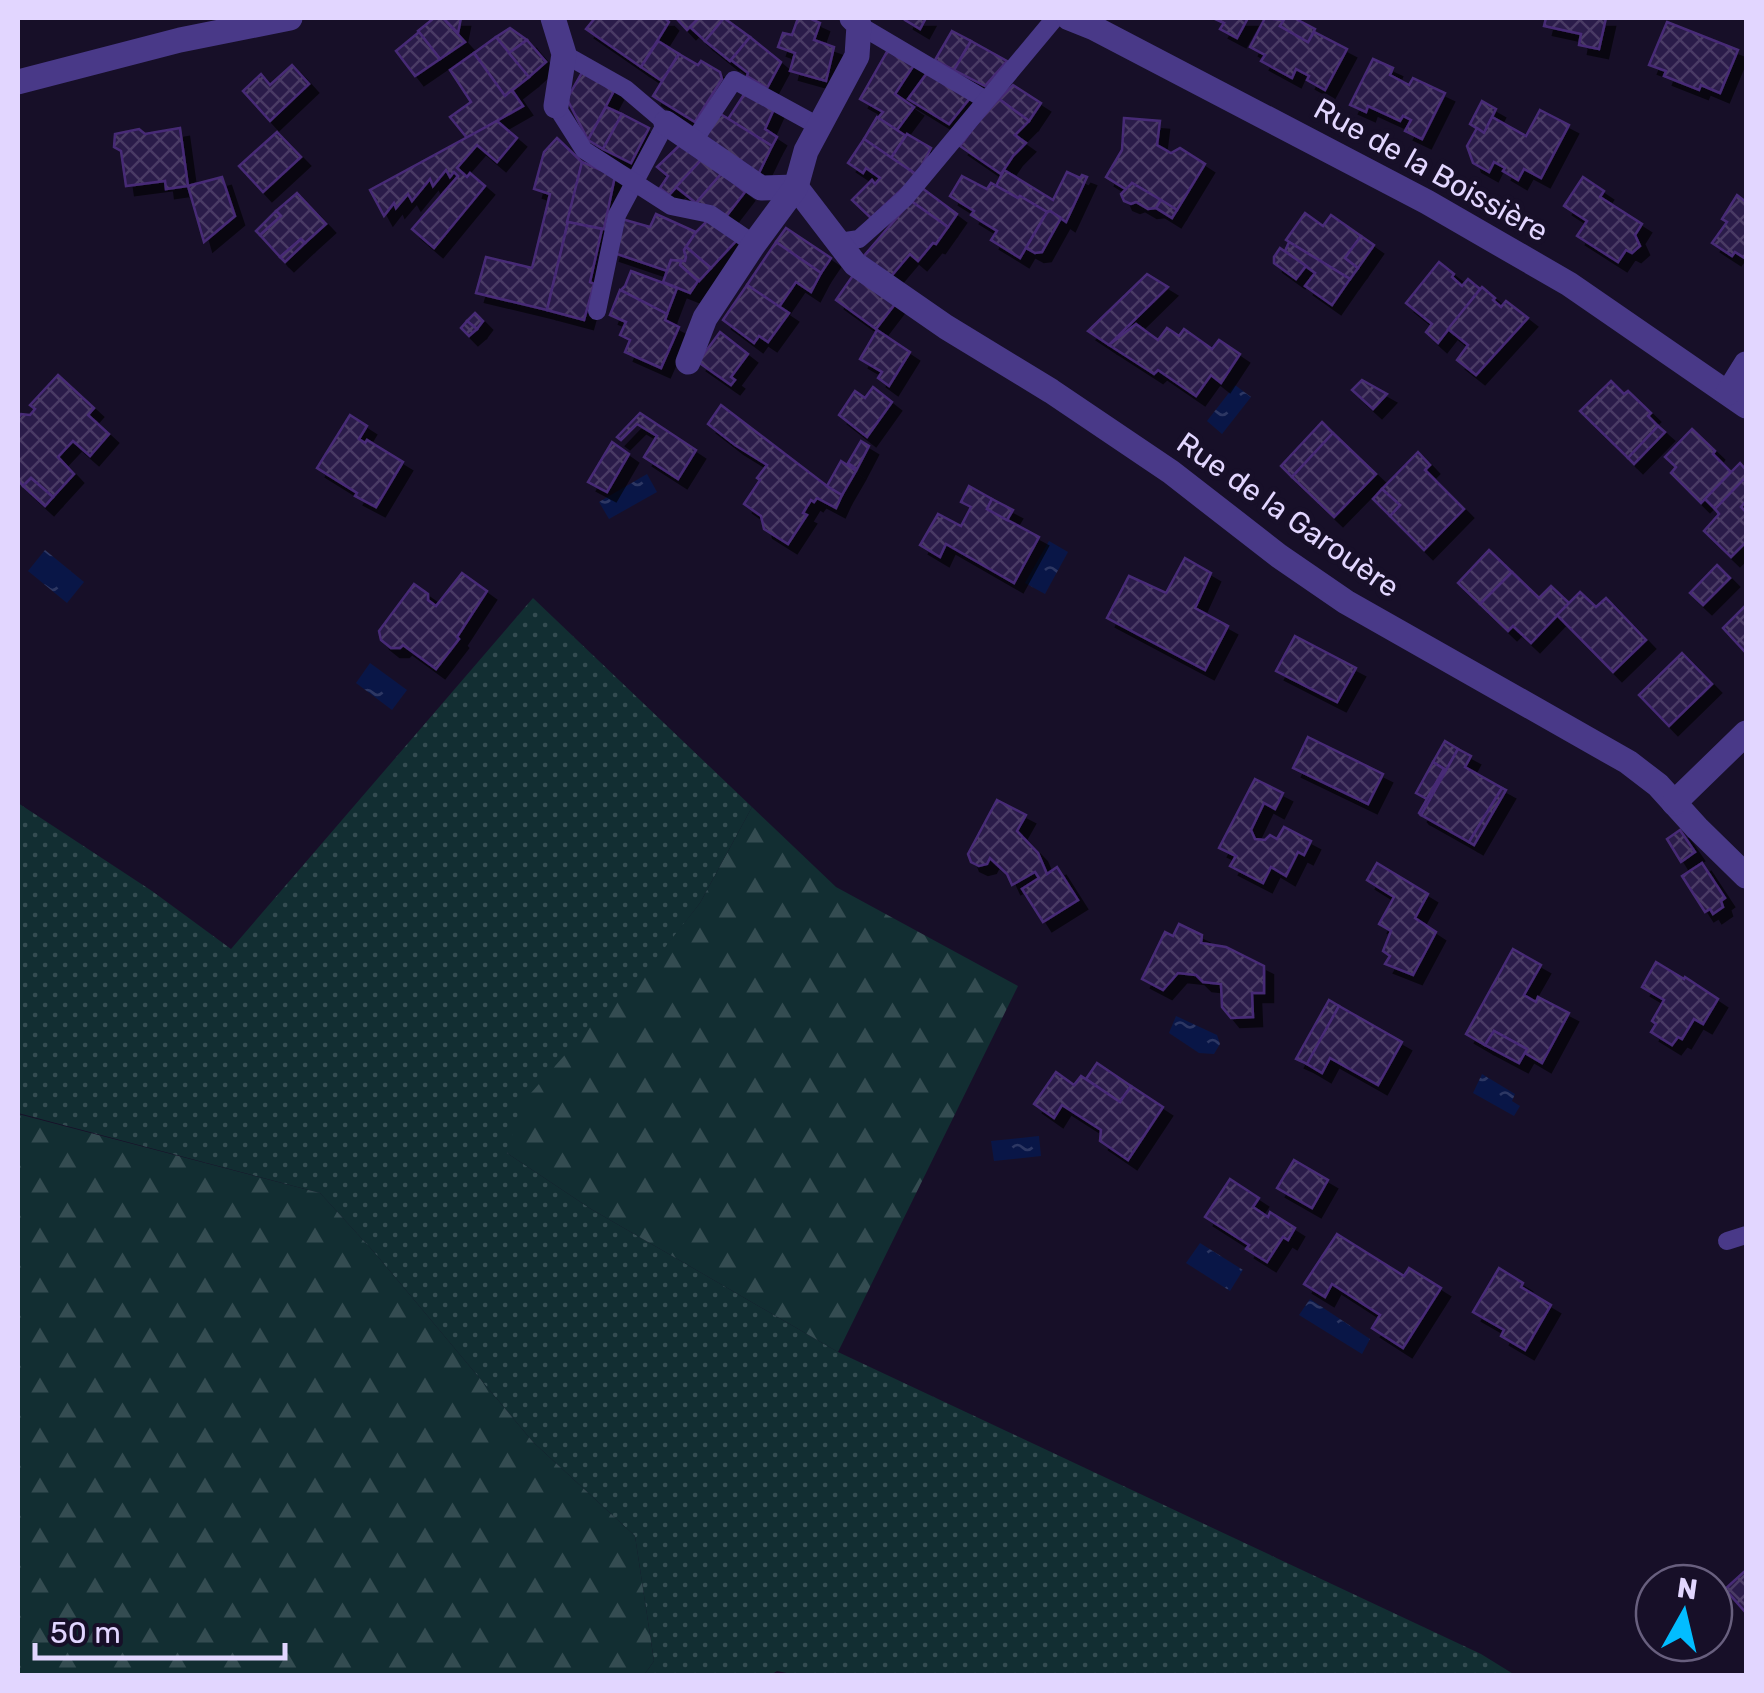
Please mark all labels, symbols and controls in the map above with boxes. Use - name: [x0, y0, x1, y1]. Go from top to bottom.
- street label: Rue de la Boissière: [1308, 91, 1554, 249]
- street label: Rue de la Garouère: [1170, 425, 1406, 605]
- north arrow: [1634, 1563, 1734, 1663]
- text: N: [1675, 1571, 1700, 1606]
- scale bar: [35, 1598, 285, 1660]
- text: 50 m: [50, 1615, 121, 1651]

